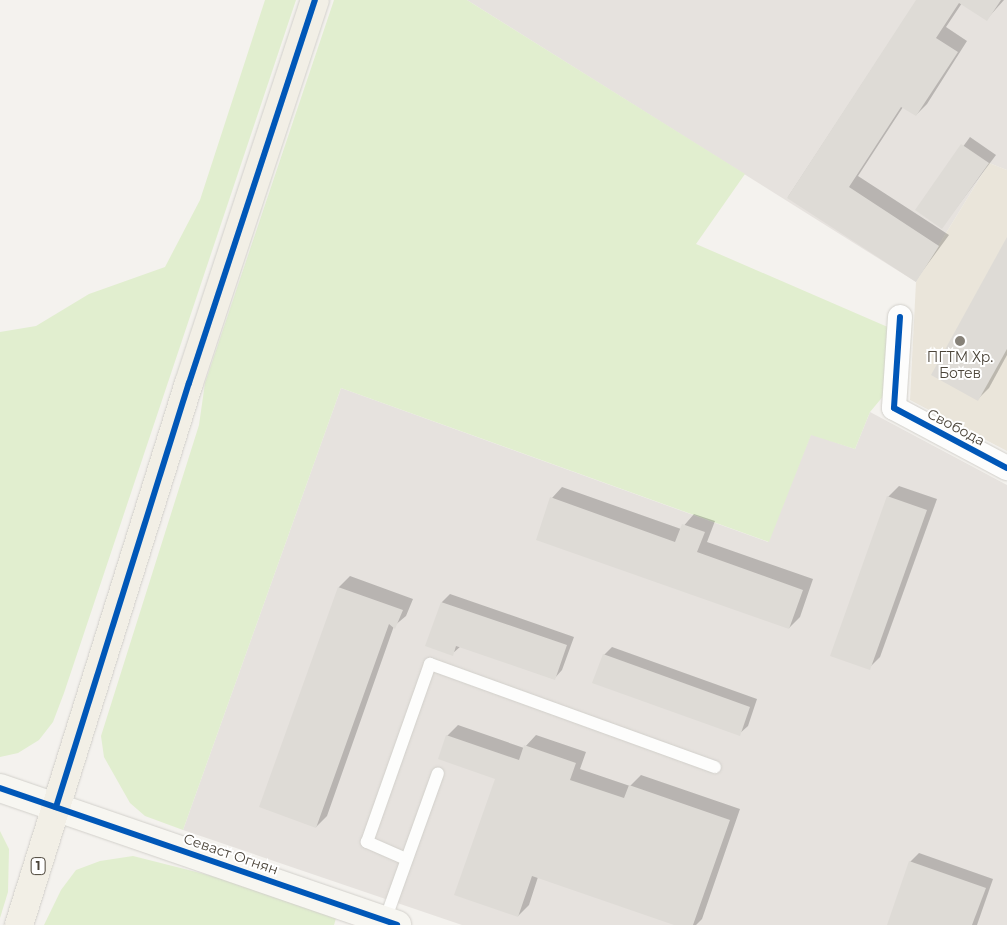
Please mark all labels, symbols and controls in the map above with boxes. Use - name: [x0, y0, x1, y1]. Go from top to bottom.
- marker: ПГТМ Хр. Ботев: [954, 335, 966, 347]
- place label: ПГТМ Хр. Ботев: [927, 349, 993, 382]
- street label: Свобода: [924, 405, 988, 449]
- street label: Севаст Огнян: [181, 830, 281, 878]
- road number: 1: [30, 856, 46, 876]

